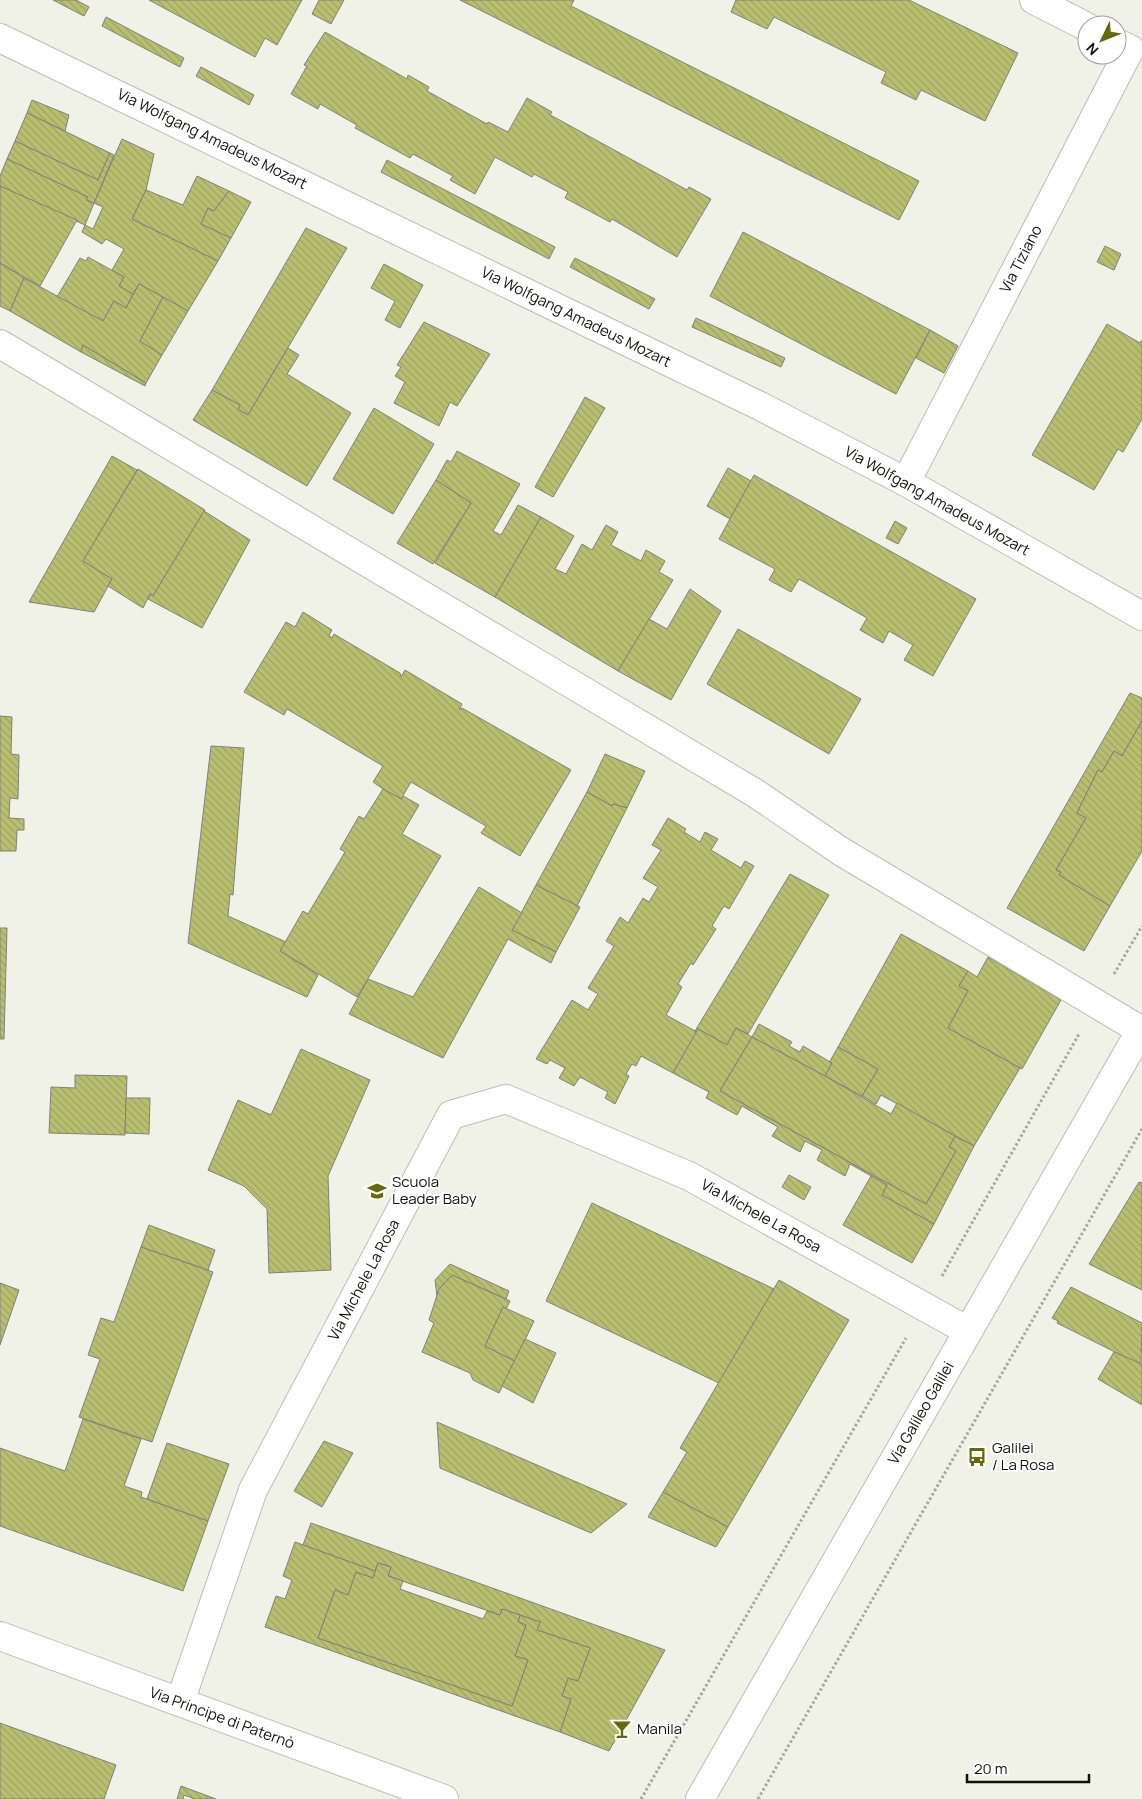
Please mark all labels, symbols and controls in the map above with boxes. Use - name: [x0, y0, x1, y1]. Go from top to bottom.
- north arrow: [1077, 15, 1127, 65]
- text: N: [1082, 39, 1103, 59]
- street label: Via Wolfgang Amadeus Mozart: [114, 83, 311, 194]
- street label: Via Tiziano: [995, 221, 1047, 296]
- street label: Via Wolfgang Amadeus Mozart: [478, 261, 675, 372]
- street label: Via Wolfgang Amadeus Mozart: [841, 441, 1034, 560]
- place label: Scuola Leader Baby: [392, 1171, 477, 1209]
- street label: Via Michele La Rosa: [697, 1174, 825, 1257]
- school or university icon: Scuola Leader Baby: [366, 1180, 388, 1202]
- street label: Via Michele La Rosa: [323, 1215, 404, 1344]
- street label: Via Galileo Galilei: [883, 1358, 958, 1468]
- place label: Galilei / La Rosa: [992, 1437, 1054, 1475]
- bus stop icon: Galilei / La Rosa: [966, 1446, 988, 1468]
- street label: Via Principe di Paternò: [147, 1682, 298, 1754]
- bar icon: Manila: [611, 1718, 633, 1740]
- place label: Manila: [637, 1718, 682, 1739]
- scale bar: [967, 1752, 1090, 1784]
- text: 20 m: [974, 1758, 1007, 1779]

